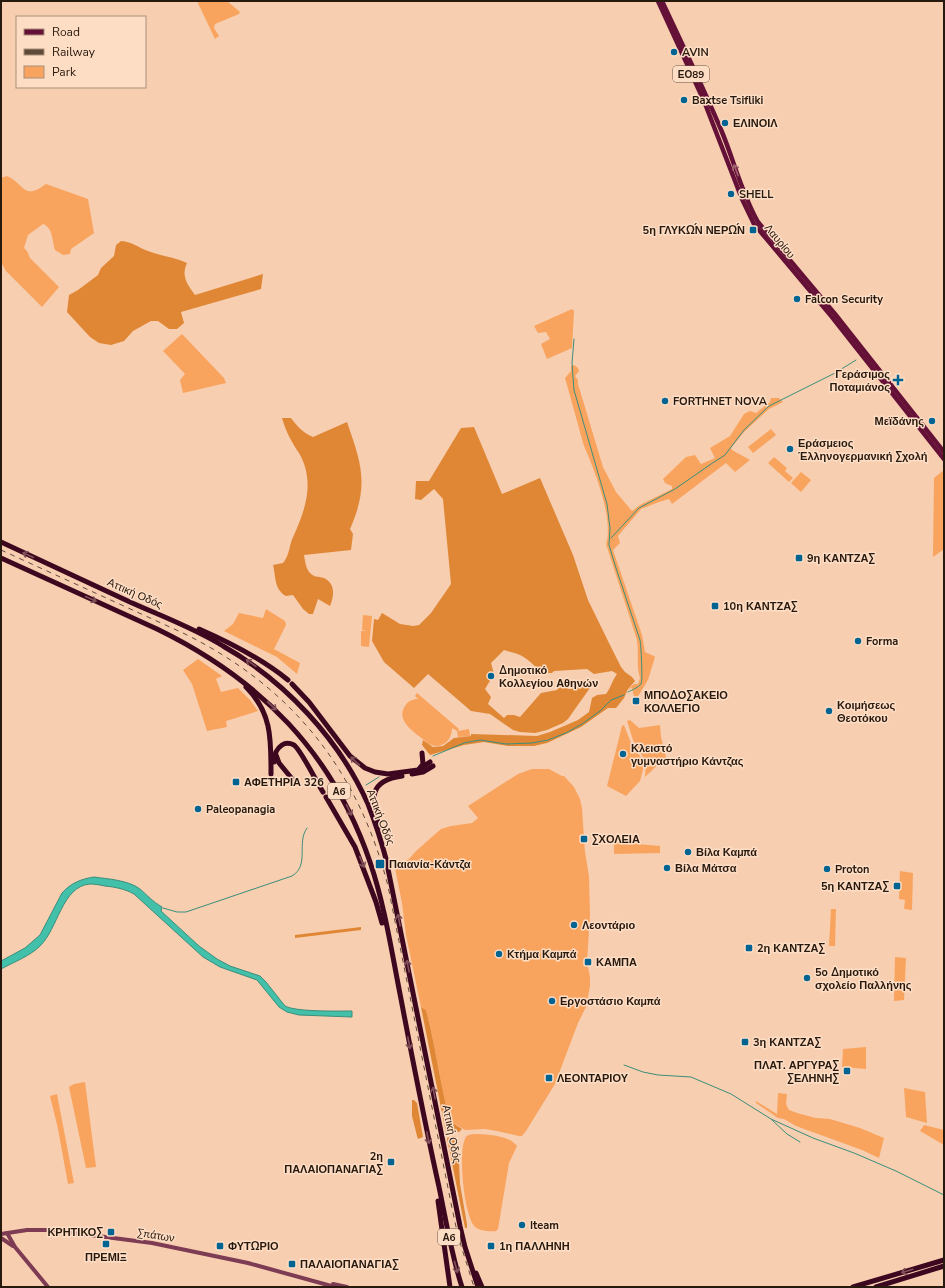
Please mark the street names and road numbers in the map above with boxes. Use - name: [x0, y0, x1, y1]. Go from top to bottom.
- road number: ΕΟ89: [673, 66, 709, 82]
- street label: Λαυρίου: [761, 221, 798, 262]
- street label: Αττική Οδός: [105, 575, 165, 612]
- road number: Α6: [328, 783, 350, 799]
- street label: Αττική Οδός: [363, 787, 398, 847]
- street label: Αττική Οδός: [439, 1104, 465, 1164]
- street label: Σπάτων: [136, 1225, 176, 1246]
- road number: Α6: [438, 1229, 460, 1245]

